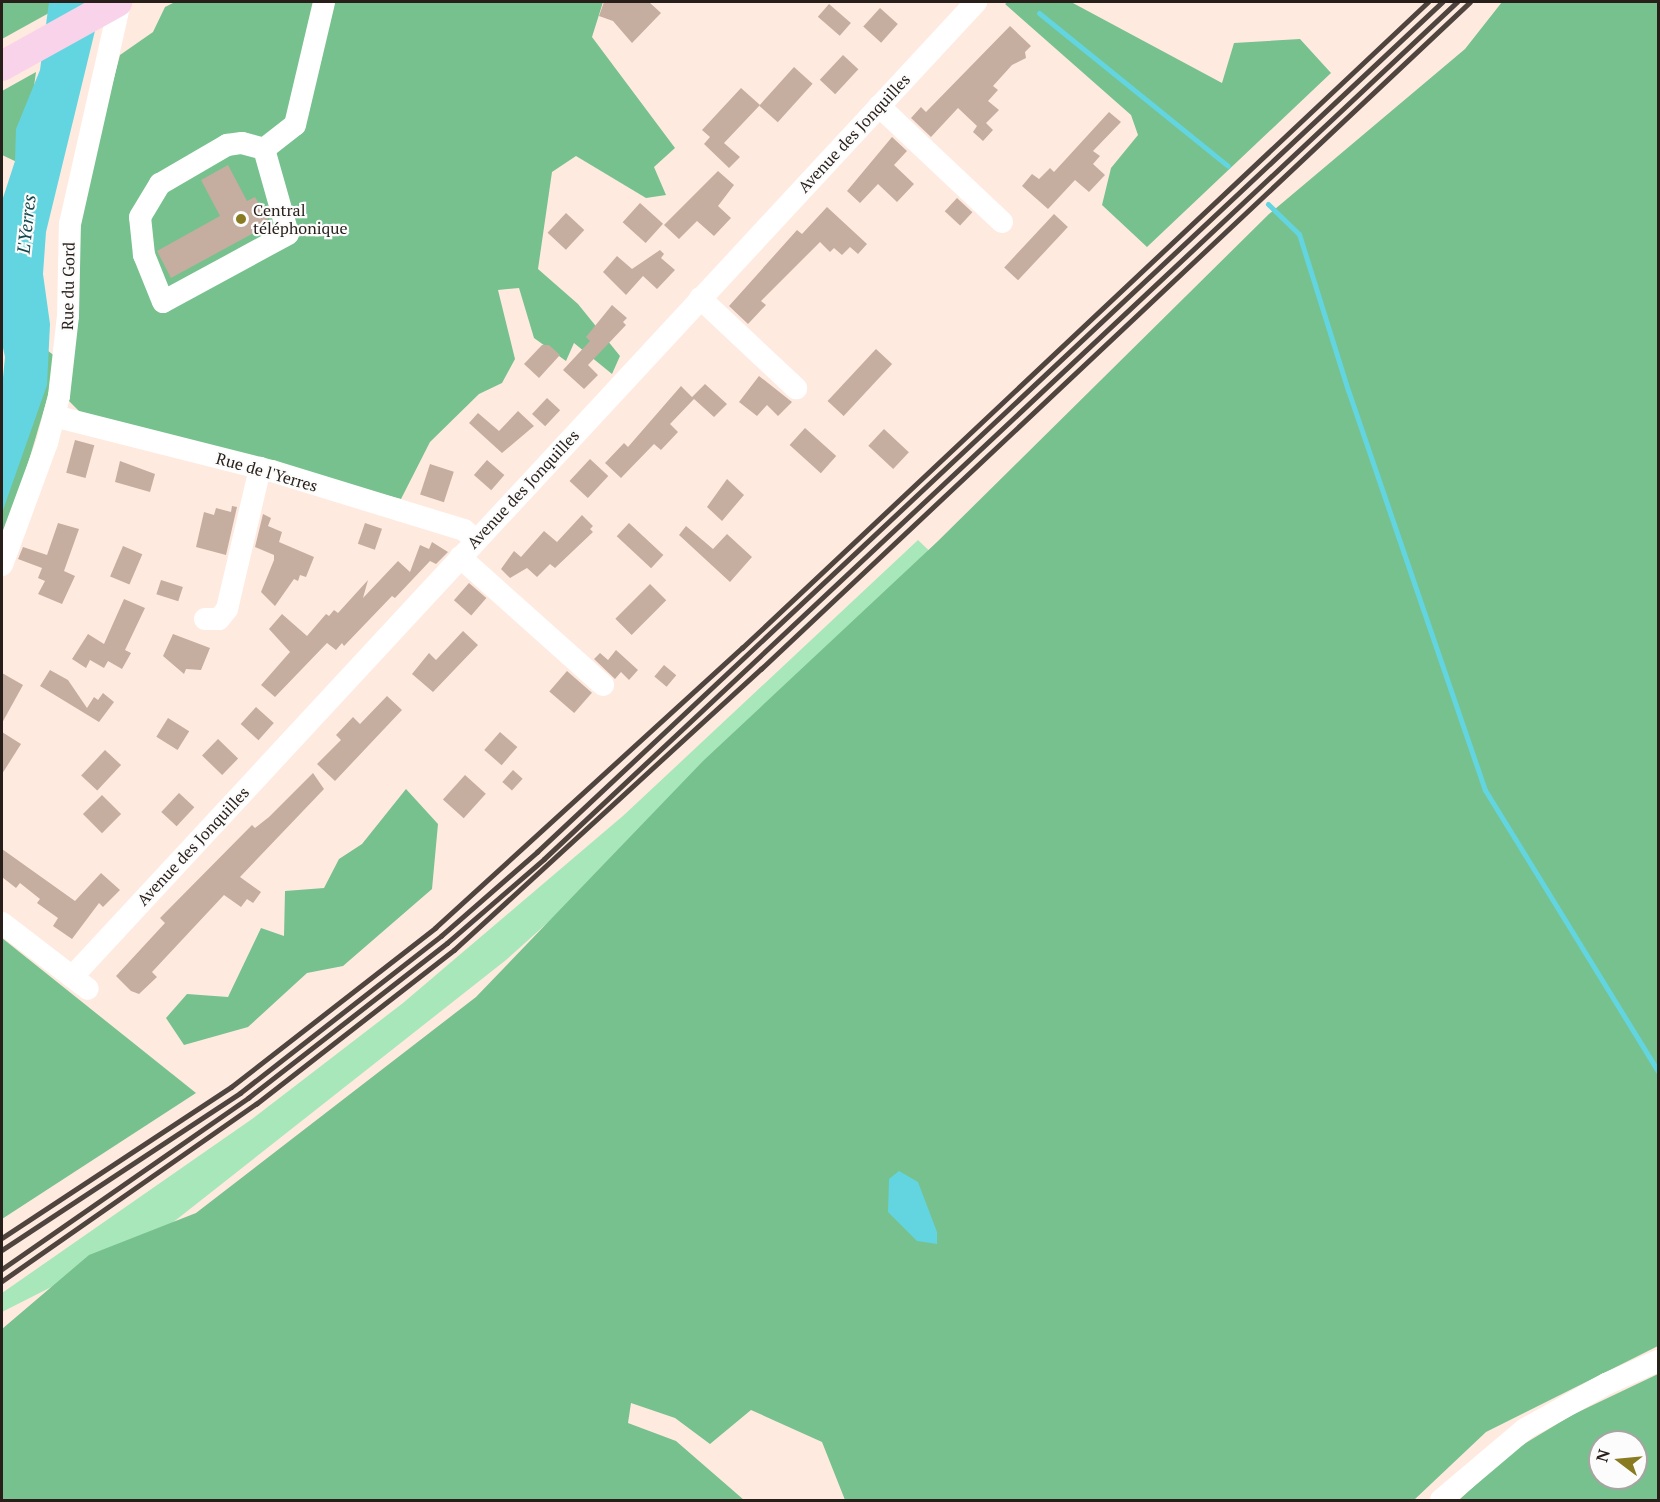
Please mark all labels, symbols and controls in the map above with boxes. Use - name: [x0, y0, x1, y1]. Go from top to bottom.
- street label: Avenue des Jonquilles: [794, 70, 914, 196]
- water label: L'Yerres: [12, 193, 40, 255]
- place label: Central téléphonique: [253, 200, 347, 238]
- marker: Central téléphonique: [234, 212, 248, 226]
- street label: Rue du Gord: [58, 242, 78, 330]
- street label: Avenue des Jonquilles: [463, 426, 583, 552]
- street label: Rue de l'Yerres: [214, 448, 320, 496]
- street label: Avenue des Jonquilles: [133, 783, 253, 909]
- north arrow: [1588, 1430, 1648, 1490]
- text: N: [1590, 1447, 1615, 1464]

